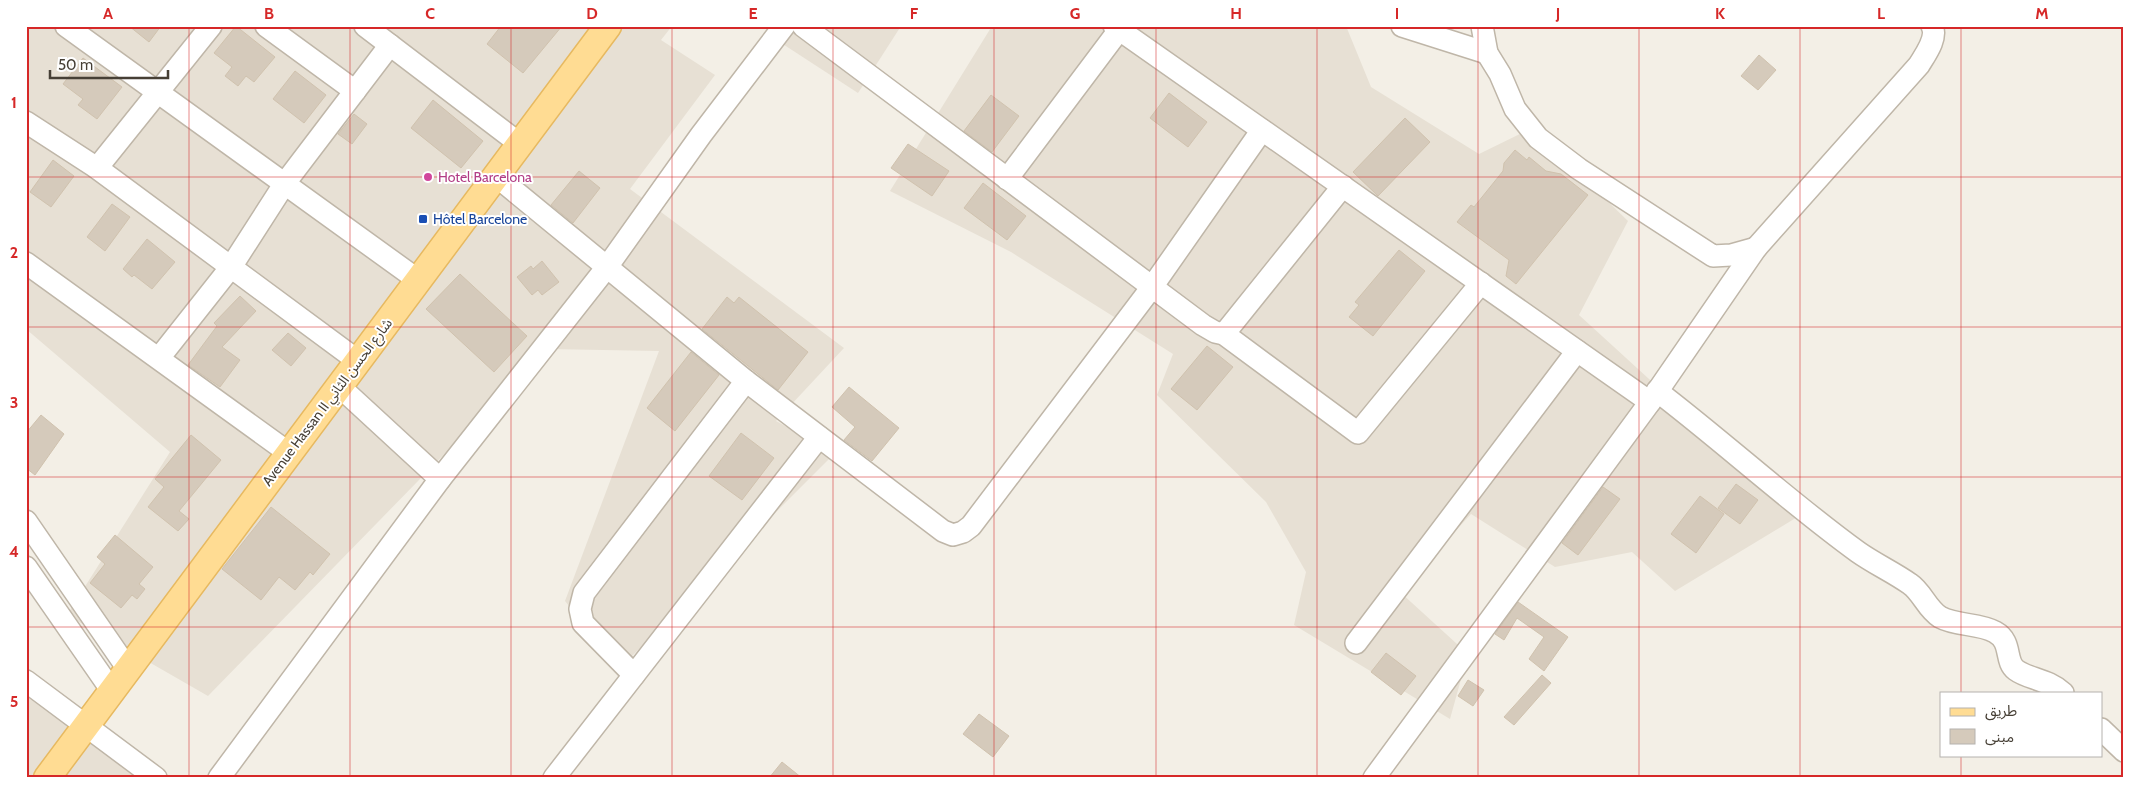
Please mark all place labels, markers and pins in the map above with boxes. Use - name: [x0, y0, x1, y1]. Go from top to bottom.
- place label: Hotel Barcelona: [438, 168, 532, 186]
- marker: Hotel Barcelona: [422, 171, 434, 183]
- place label: Hôtel Barcelone: [433, 210, 527, 228]
- marker: Hôtel Barcelone: [417, 213, 429, 225]

